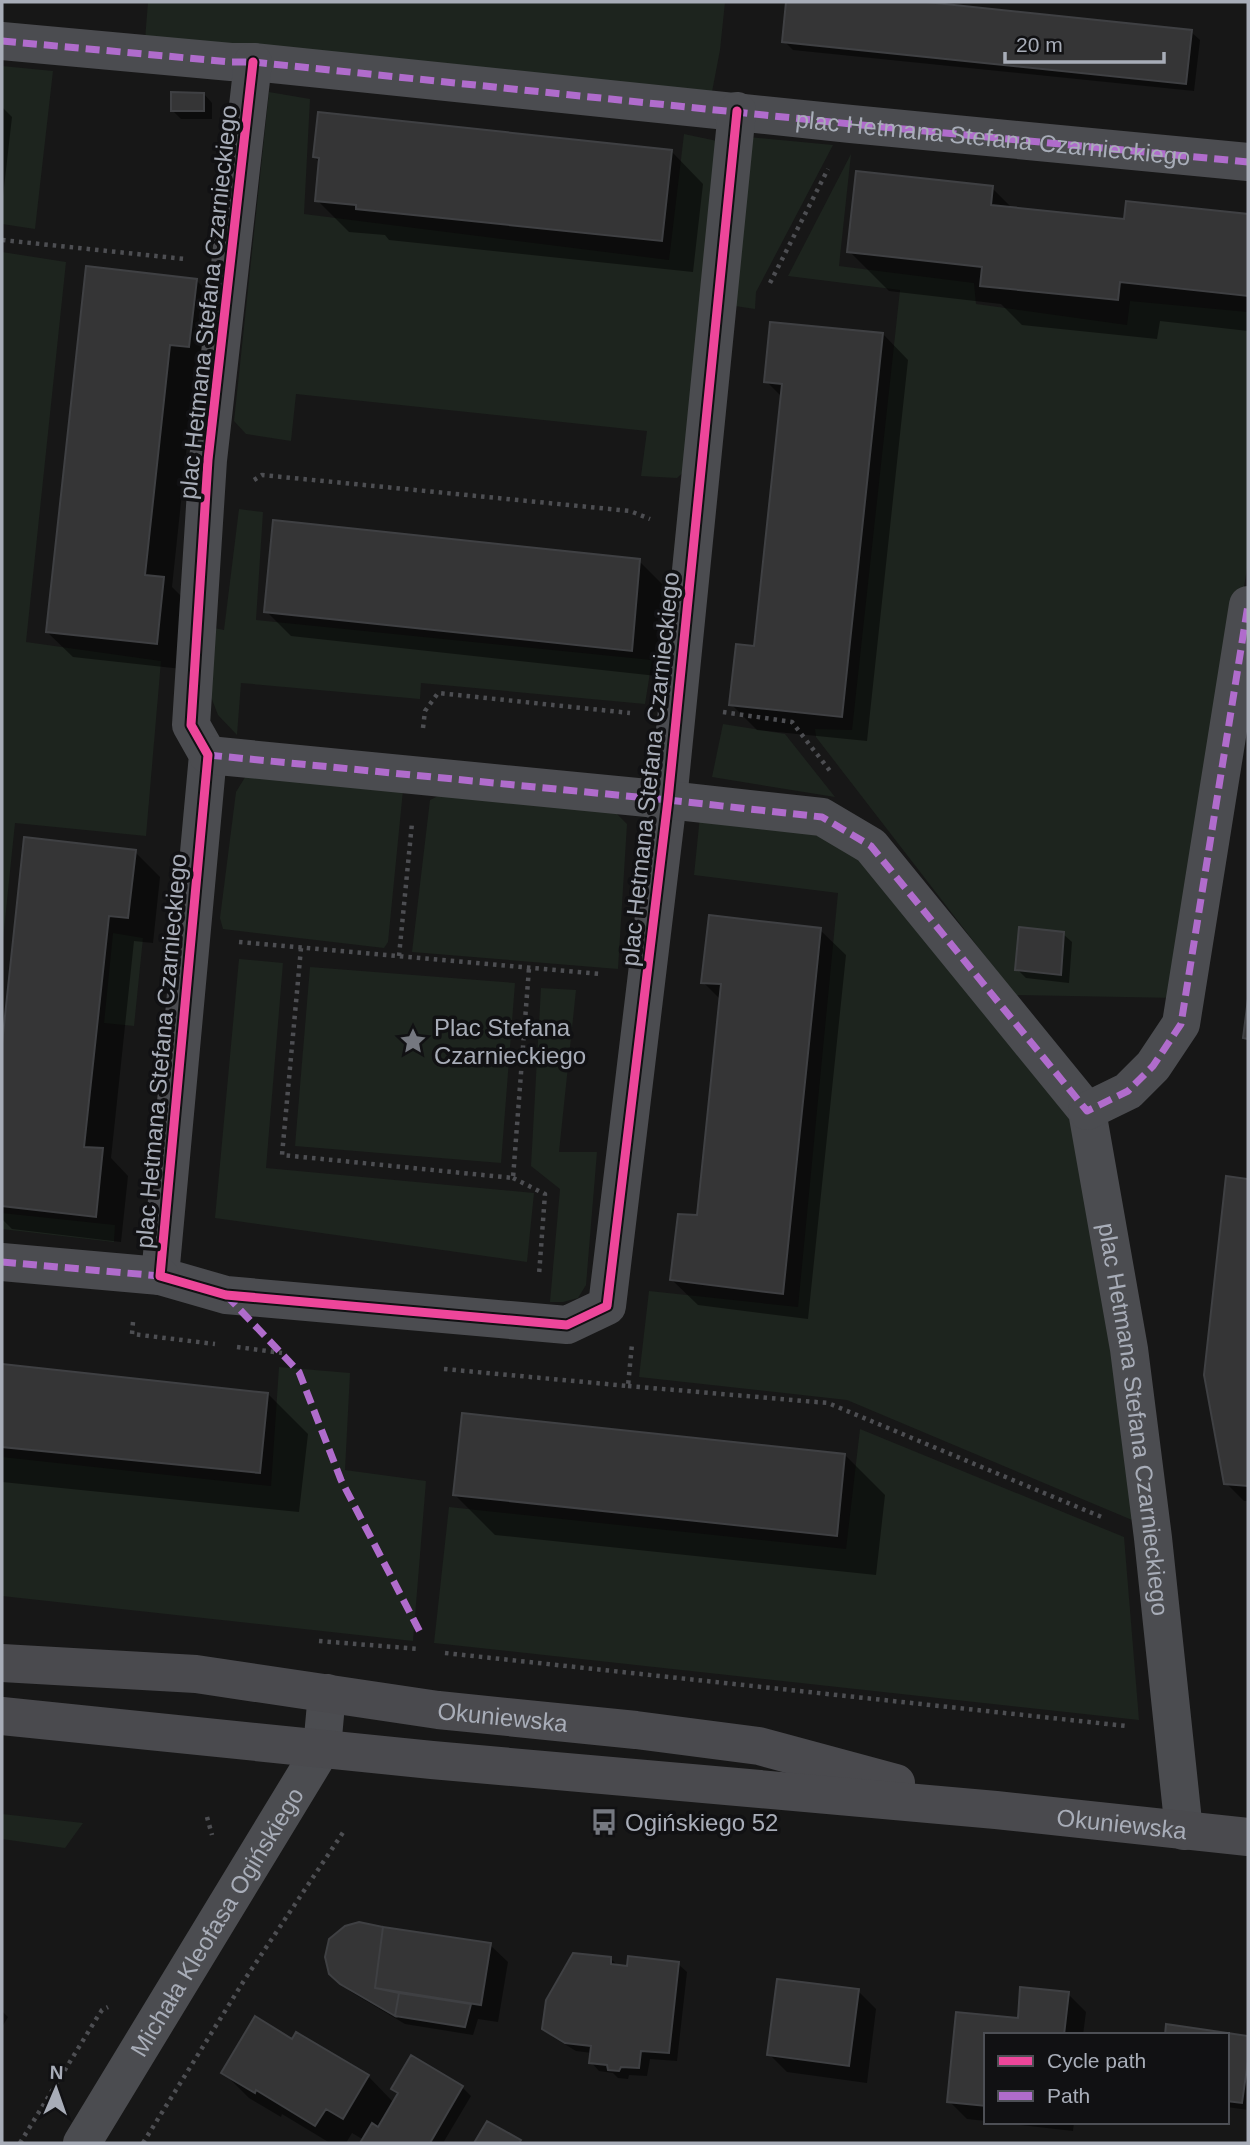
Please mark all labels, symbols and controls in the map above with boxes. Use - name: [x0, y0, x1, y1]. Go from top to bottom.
- scale bar: [1005, 21, 1164, 65]
- text: 20 m: [1016, 33, 1063, 56]
- street label: plac Hetmana Stefana Czarnieckiego: [174, 104, 242, 500]
- street label: plac Hetmana Stefana Czarnieckiego: [794, 105, 1192, 170]
- street label: plac Hetmana Stefana Czarnieckiego: [616, 571, 684, 967]
- street label: plac Hetmana Stefana Czarnieckiego: [130, 852, 192, 1250]
- place label: Plac Stefana Czarnieckiego: [434, 1014, 586, 1069]
- place icon: Plac Stefana Czarnieckiego: [398, 1026, 428, 1056]
- street label: plac Hetmana Stefana Czarnieckiego: [1093, 1221, 1175, 1617]
- street label: Okuniewska: [436, 1697, 570, 1737]
- street label: Michała Kleofasa Ogińskiego: [125, 1782, 308, 2061]
- street label: Okuniewska: [1055, 1803, 1189, 1844]
- bus stop icon: Ogińskiego 52: [589, 1807, 619, 1837]
- place label: Ogińskiego 52: [625, 1809, 778, 1836]
- legend: [984, 2033, 1229, 2124]
- text: Cycle path: [1047, 2049, 1146, 2072]
- north arrow: [21, 2054, 91, 2124]
- text: N: [49, 2062, 64, 2083]
- text: Path: [1047, 2084, 1090, 2107]

